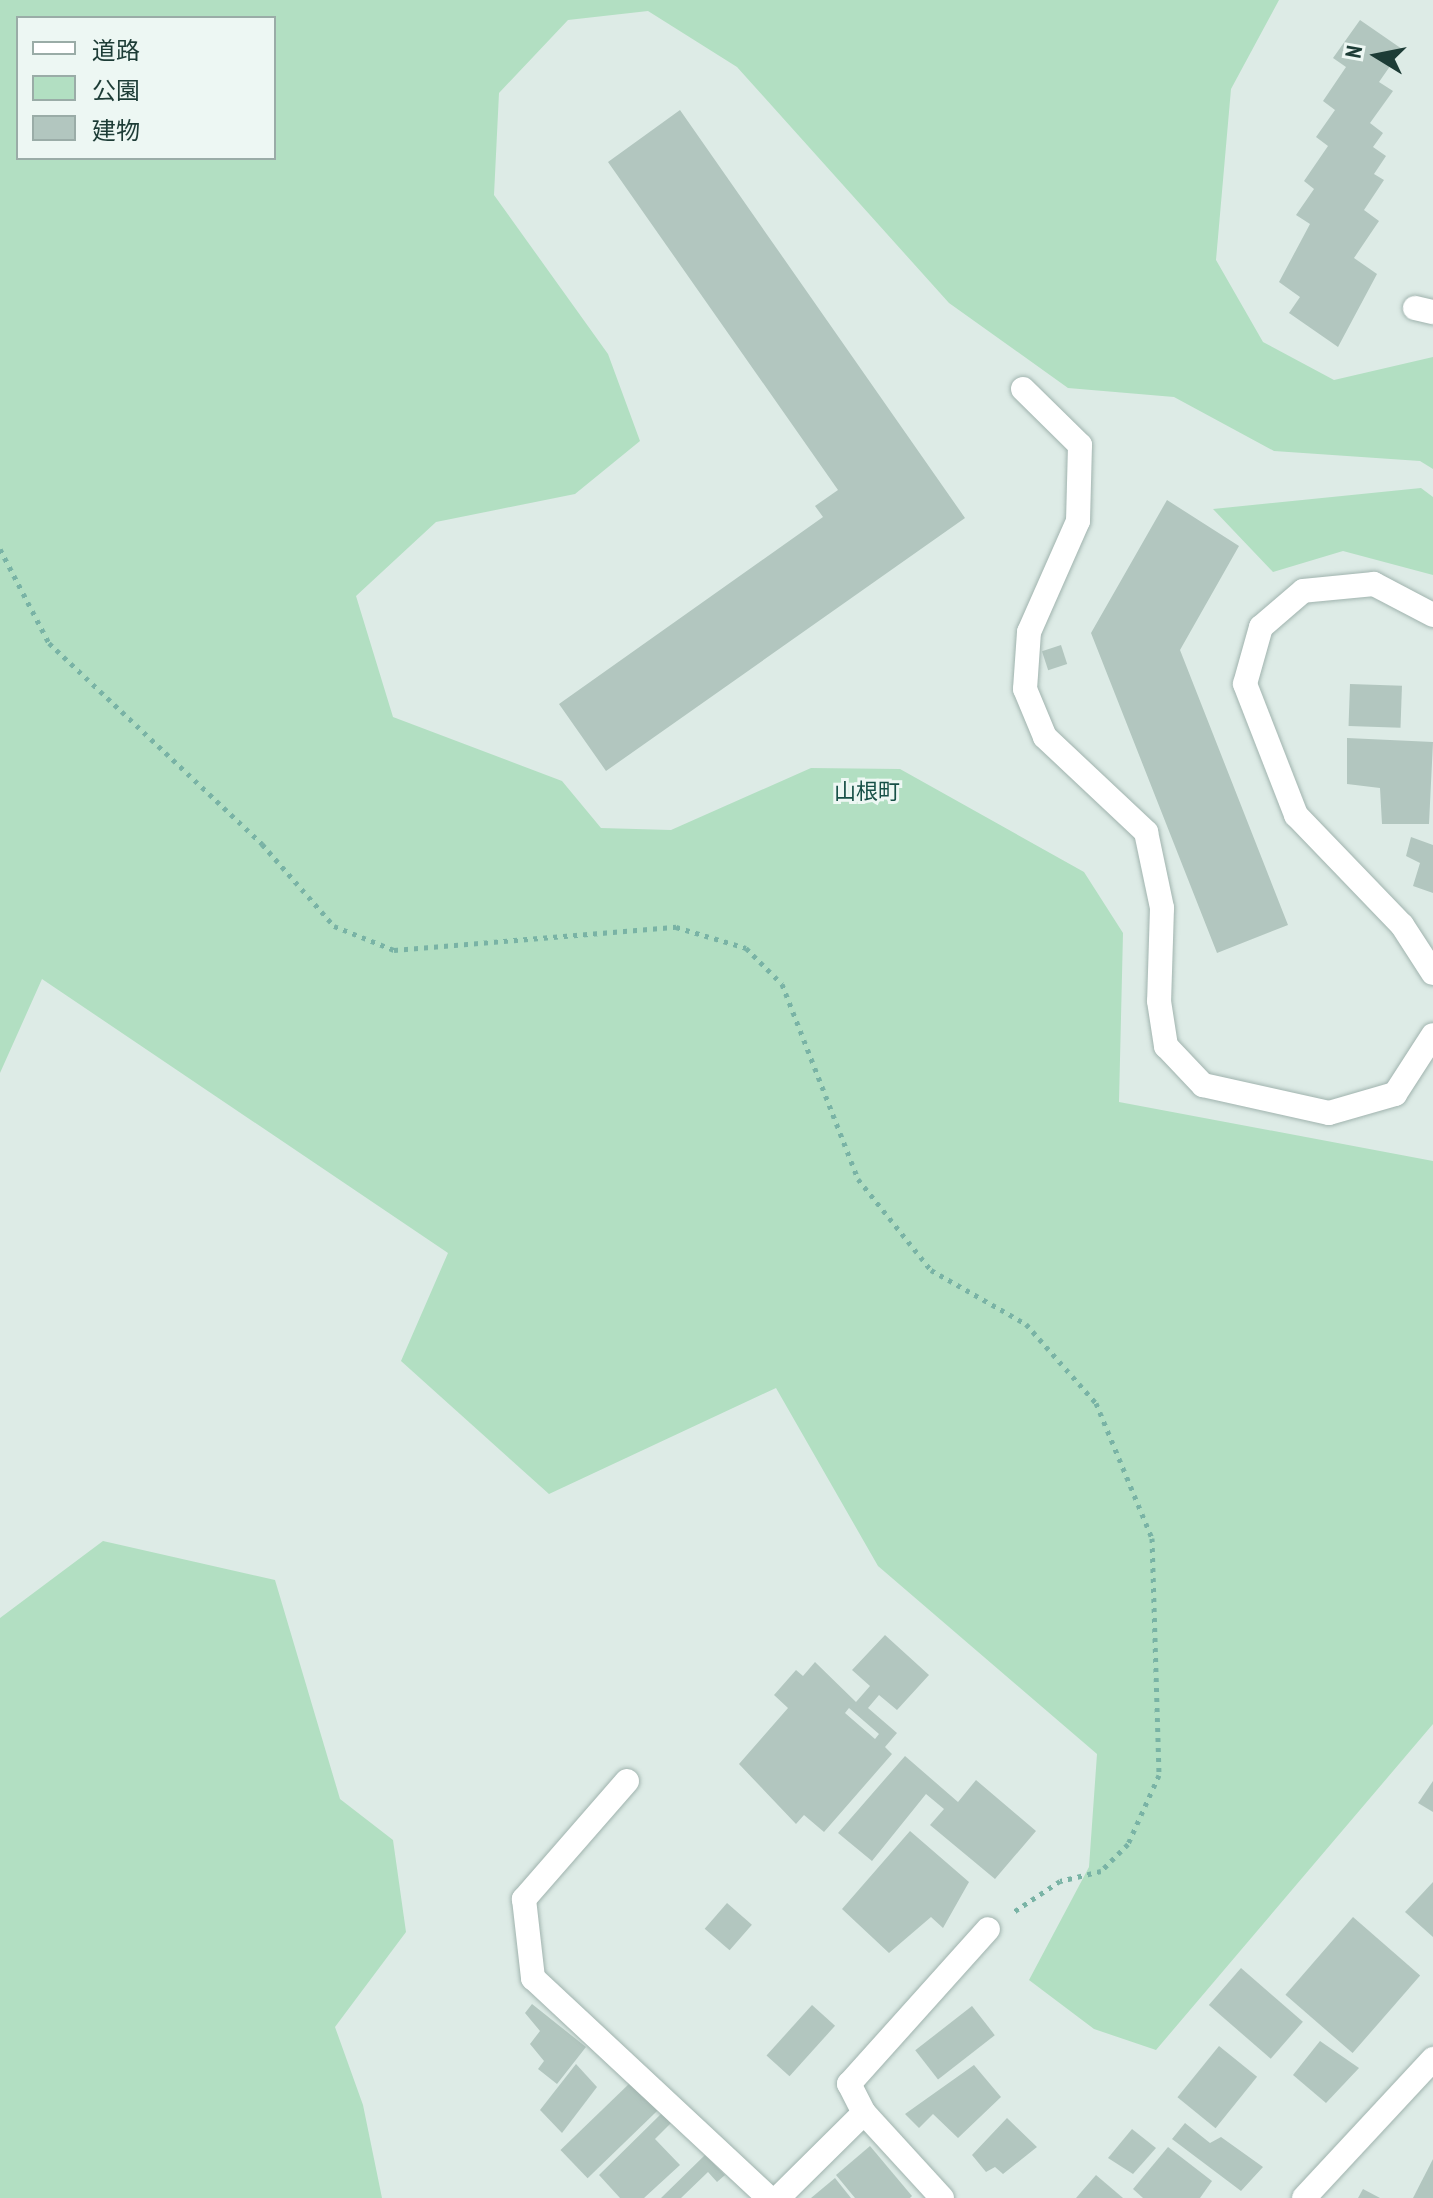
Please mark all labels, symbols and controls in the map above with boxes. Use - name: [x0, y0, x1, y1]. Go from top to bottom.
- legend: [16, 16, 276, 160]
- north arrow: [1337, 16, 1417, 96]
- text: 道路: [92, 35, 140, 66]
- text: N: [1339, 44, 1368, 60]
- text: 公園: [92, 75, 140, 106]
- text: 建物: [92, 115, 140, 146]
- district label: 山根町: [834, 779, 900, 805]

